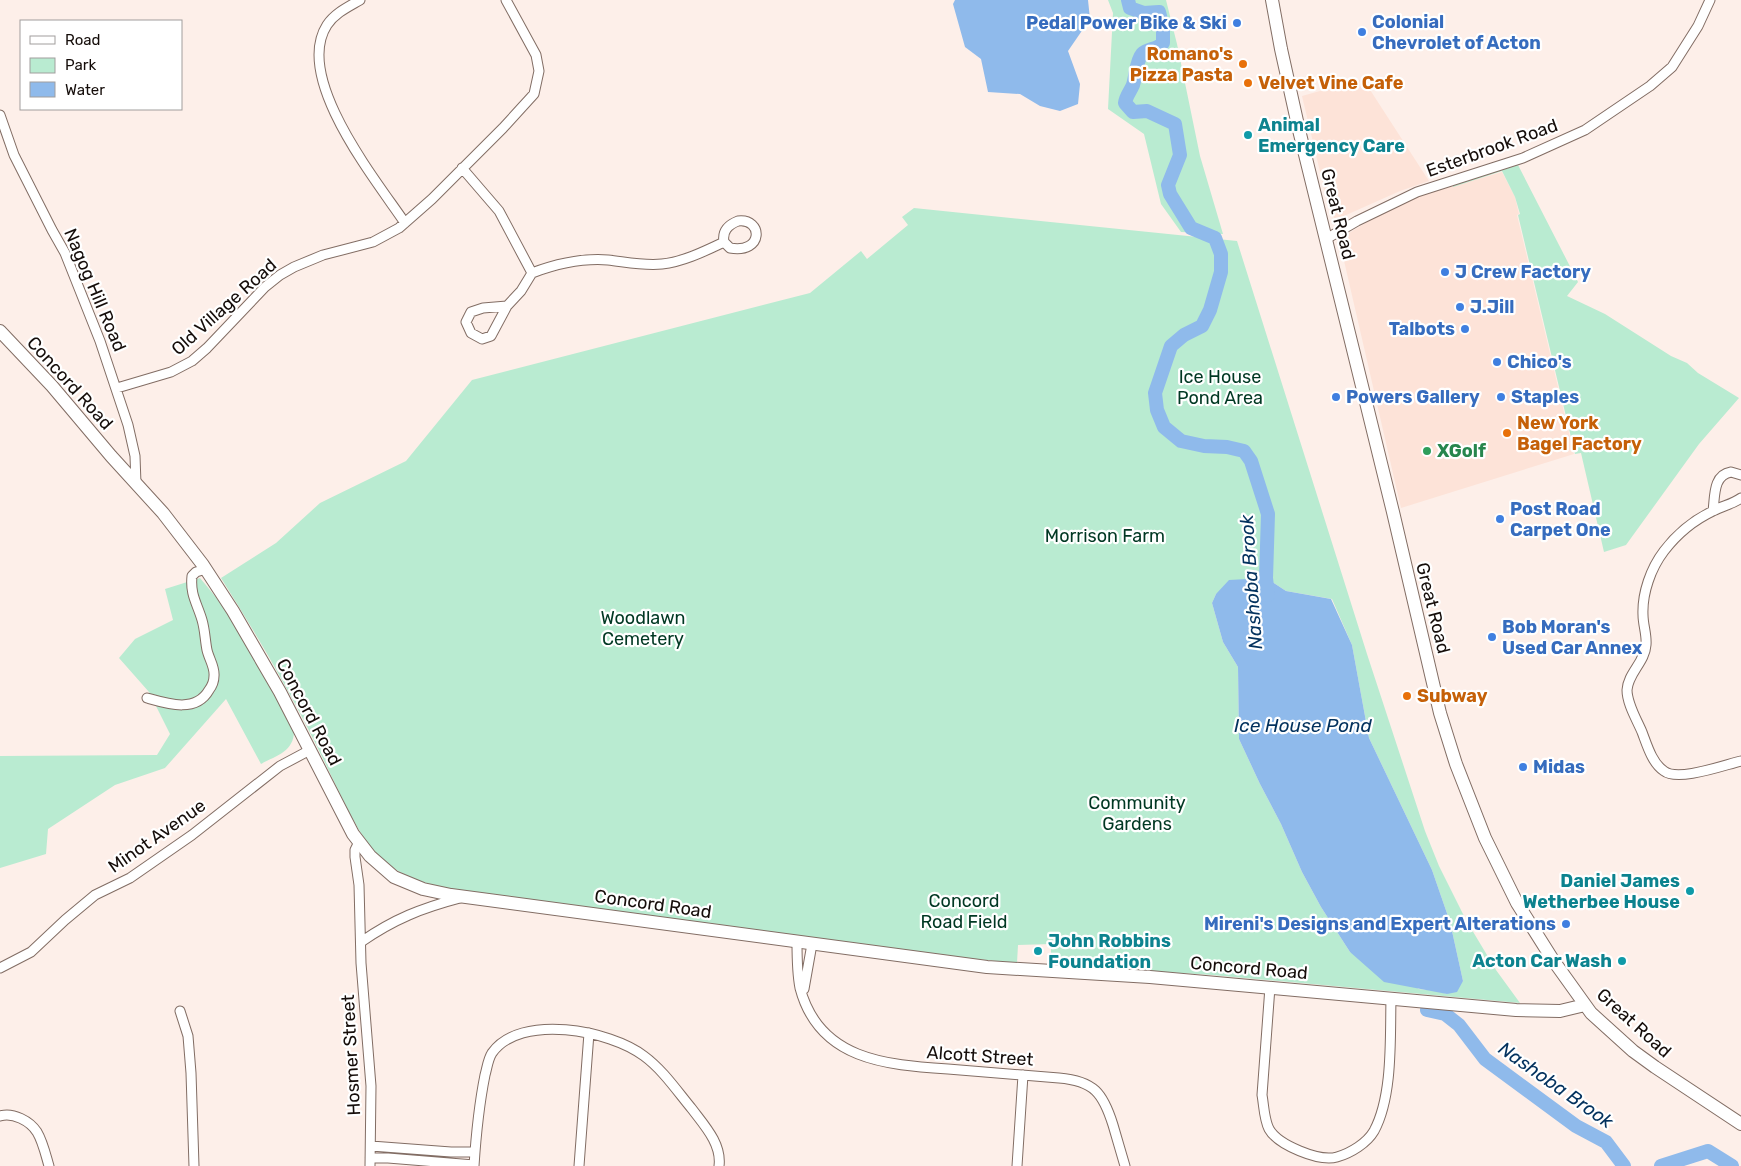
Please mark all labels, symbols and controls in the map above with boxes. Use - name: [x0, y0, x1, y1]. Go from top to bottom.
- place label: Colonial Chevrolet of Acton: [1372, 11, 1541, 54]
- place label: Pedal Power Bike & Ski: [1026, 12, 1227, 34]
- marker: Pedal Power Bike & Ski: [1231, 17, 1243, 29]
- legend: [20, 20, 182, 110]
- marker: Colonial Chevrolet of Acton: [1356, 26, 1368, 38]
- text: Road: [65, 31, 101, 49]
- place label: Romano's Pizza Pasta: [1130, 43, 1233, 86]
- text: Park: [65, 56, 96, 74]
- marker: Romano's Pizza Pasta: [1237, 58, 1249, 70]
- place label: Velvet Vine Cafe: [1258, 72, 1404, 94]
- marker: Velvet Vine Cafe: [1242, 77, 1254, 89]
- text: Water: [65, 81, 105, 99]
- place label: Animal Emergency Care: [1258, 114, 1405, 157]
- street label: Esterbrook Road: [1423, 114, 1561, 182]
- marker: Animal Emergency Care: [1242, 129, 1254, 141]
- street label: Great Road: [1316, 166, 1360, 262]
- street label: Nagog Hill Road: [59, 225, 131, 355]
- street label: Old Village Road: [167, 254, 281, 360]
- place label: J Crew Factory: [1455, 261, 1591, 283]
- marker: J Crew Factory: [1439, 266, 1451, 278]
- place label: J.Jill: [1470, 296, 1514, 318]
- marker: J.Jill: [1454, 301, 1466, 313]
- place label: Talbots: [1389, 318, 1455, 340]
- marker: Talbots: [1459, 323, 1471, 335]
- street label: Concord Road: [22, 332, 118, 434]
- place label: Chico's: [1507, 351, 1572, 373]
- marker: Chico's: [1491, 356, 1503, 368]
- park label: Ice House Pond Area: [1177, 366, 1263, 409]
- place label: Powers Gallery: [1346, 386, 1480, 408]
- place label: Staples: [1511, 386, 1579, 408]
- marker: Powers Gallery: [1330, 391, 1342, 403]
- marker: Staples: [1495, 391, 1507, 403]
- place label: New York Bagel Factory: [1517, 412, 1642, 455]
- marker: New York Bagel Factory: [1501, 427, 1513, 439]
- place label: XGolf: [1437, 440, 1486, 462]
- marker: XGolf: [1421, 445, 1433, 457]
- place label: Post Road Carpet One: [1510, 498, 1611, 541]
- marker: Post Road Carpet One: [1494, 513, 1506, 525]
- water label: Nashoba Brook: [1235, 514, 1267, 650]
- park label: Morrison Farm: [1045, 525, 1165, 547]
- street label: Great Road: [1411, 560, 1455, 656]
- park label: Woodlawn Cemetery: [600, 607, 686, 650]
- place label: Bob Moran's Used Car Annex: [1502, 616, 1643, 659]
- marker: Bob Moran's Used Car Annex: [1486, 631, 1498, 643]
- street label: Concord Road: [272, 655, 346, 769]
- place label: Subway: [1417, 685, 1488, 707]
- marker: Subway: [1401, 690, 1413, 702]
- water label: Ice House Pond: [1234, 714, 1373, 737]
- place label: Midas: [1533, 756, 1585, 778]
- marker: Midas: [1517, 761, 1529, 773]
- park label: Community Gardens: [1088, 792, 1186, 835]
- street label: Minot Avenue: [104, 794, 210, 878]
- place label: Daniel James Wetherbee House: [1523, 870, 1680, 913]
- street label: Concord Road: [593, 885, 713, 923]
- marker: Daniel James Wetherbee House: [1684, 885, 1696, 897]
- park label: Concord Road Field: [920, 890, 1008, 933]
- place label: Mireni's Designs and Expert Alterations: [1204, 913, 1556, 935]
- marker: Mireni's Designs and Expert Alterations: [1560, 918, 1572, 930]
- place label: John Robbins Foundation: [1048, 930, 1171, 973]
- marker: John Robbins Foundation: [1032, 945, 1044, 957]
- place label: Acton Car Wash: [1472, 950, 1612, 972]
- street label: Concord Road: [1189, 952, 1309, 984]
- marker: Acton Car Wash: [1616, 955, 1628, 967]
- street label: Great Road: [1592, 984, 1676, 1062]
- street label: Hosmer Street: [337, 994, 365, 1116]
- water label: Nashoba Brook: [1494, 1037, 1618, 1133]
- street label: Alcott Street: [926, 1041, 1034, 1071]

